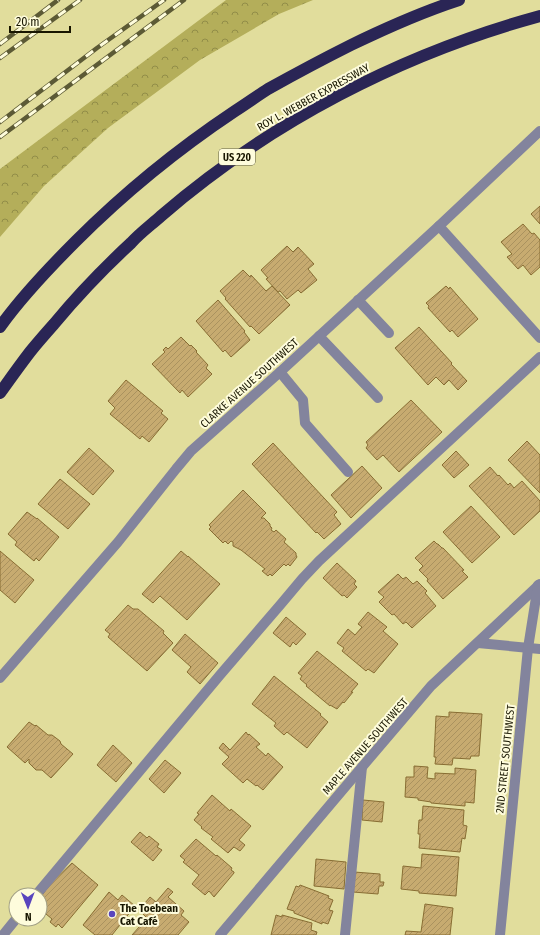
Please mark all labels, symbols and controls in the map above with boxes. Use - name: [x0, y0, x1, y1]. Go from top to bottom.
- scale bar: [10, 8, 70, 34]
- text: 20 m: [16, 15, 40, 29]
- street label: ROY L. WEBBER EXPRESSWAY: [255, 61, 372, 134]
- road number: US 220: [219, 149, 255, 165]
- street label: CLARKE AVENUE SOUTHWEST: [198, 335, 302, 431]
- street label: MAPLE AVENUE SOUTHWEST: [320, 695, 411, 797]
- street label: 2ND STREET SOUTHWEST: [493, 703, 518, 814]
- north arrow: [8, 887, 48, 927]
- place label: The Toebean Cat Café: [120, 902, 178, 928]
- marker: The Toebean Cat Café: [107, 909, 117, 919]
- text: N: [25, 910, 32, 923]

